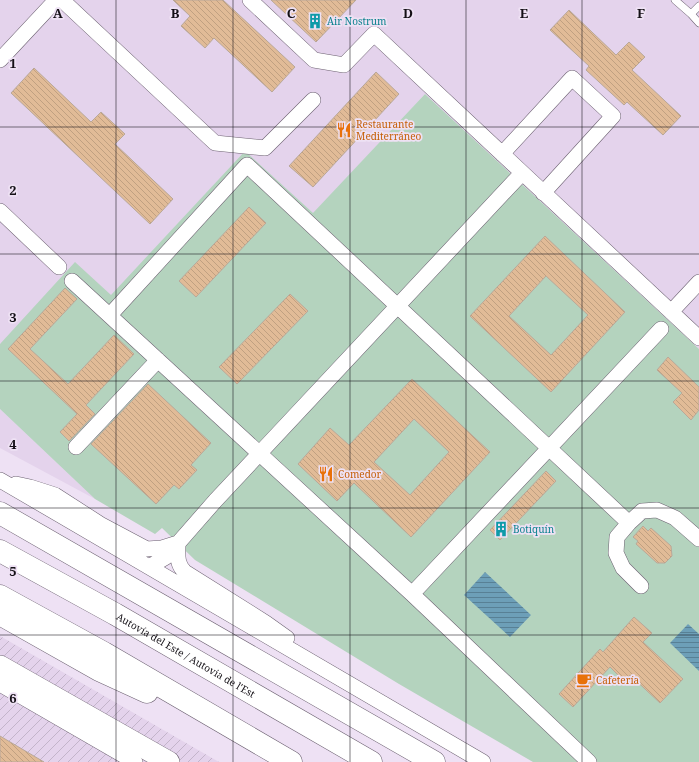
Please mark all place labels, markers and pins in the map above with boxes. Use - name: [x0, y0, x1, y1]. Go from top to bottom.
- building icon: Air Nostrum: [306, 12, 324, 30]
- place label: Air Nostrum: [327, 14, 387, 28]
- place label: Restaurante Mediterráneo: [356, 117, 422, 143]
- restaurant icon: Restaurante Mediterráneo: [335, 121, 353, 139]
- restaurant icon: Comedor: [317, 465, 335, 483]
- place label: Comedor: [338, 467, 382, 481]
- building icon: Botiquín: [492, 520, 510, 538]
- place label: Botiquín: [513, 522, 555, 536]
- cafe icon: Cafetería: [575, 671, 593, 689]
- place label: Cafetería: [596, 673, 640, 687]

